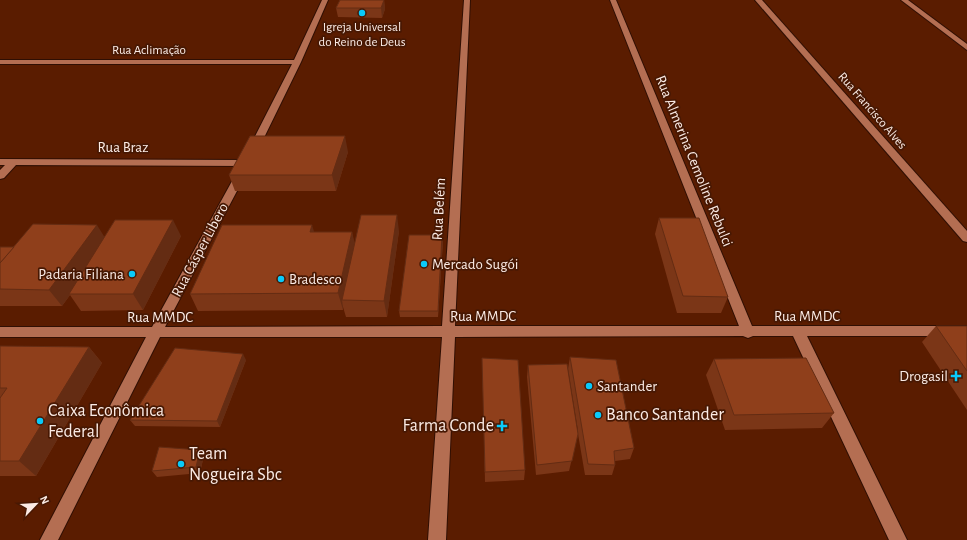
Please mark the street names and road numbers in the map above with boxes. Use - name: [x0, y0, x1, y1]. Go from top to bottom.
- street label: Rua Aclimação: [112, 44, 186, 57]
- street label: Rua Francisco Alves: [835, 70, 909, 152]
- street label: Rua Almerina Cemoline Rebulci: [653, 73, 735, 249]
- street label: Rua Braz: [98, 140, 148, 155]
- street label: Rua Belém: [430, 177, 448, 241]
- street label: Rua Cásper Libero: [169, 201, 231, 299]
- street label: Rua MMDC: [450, 309, 516, 324]
- street label: Rua MMDC: [774, 309, 840, 324]
- street label: Rua MMDC: [127, 310, 193, 325]

